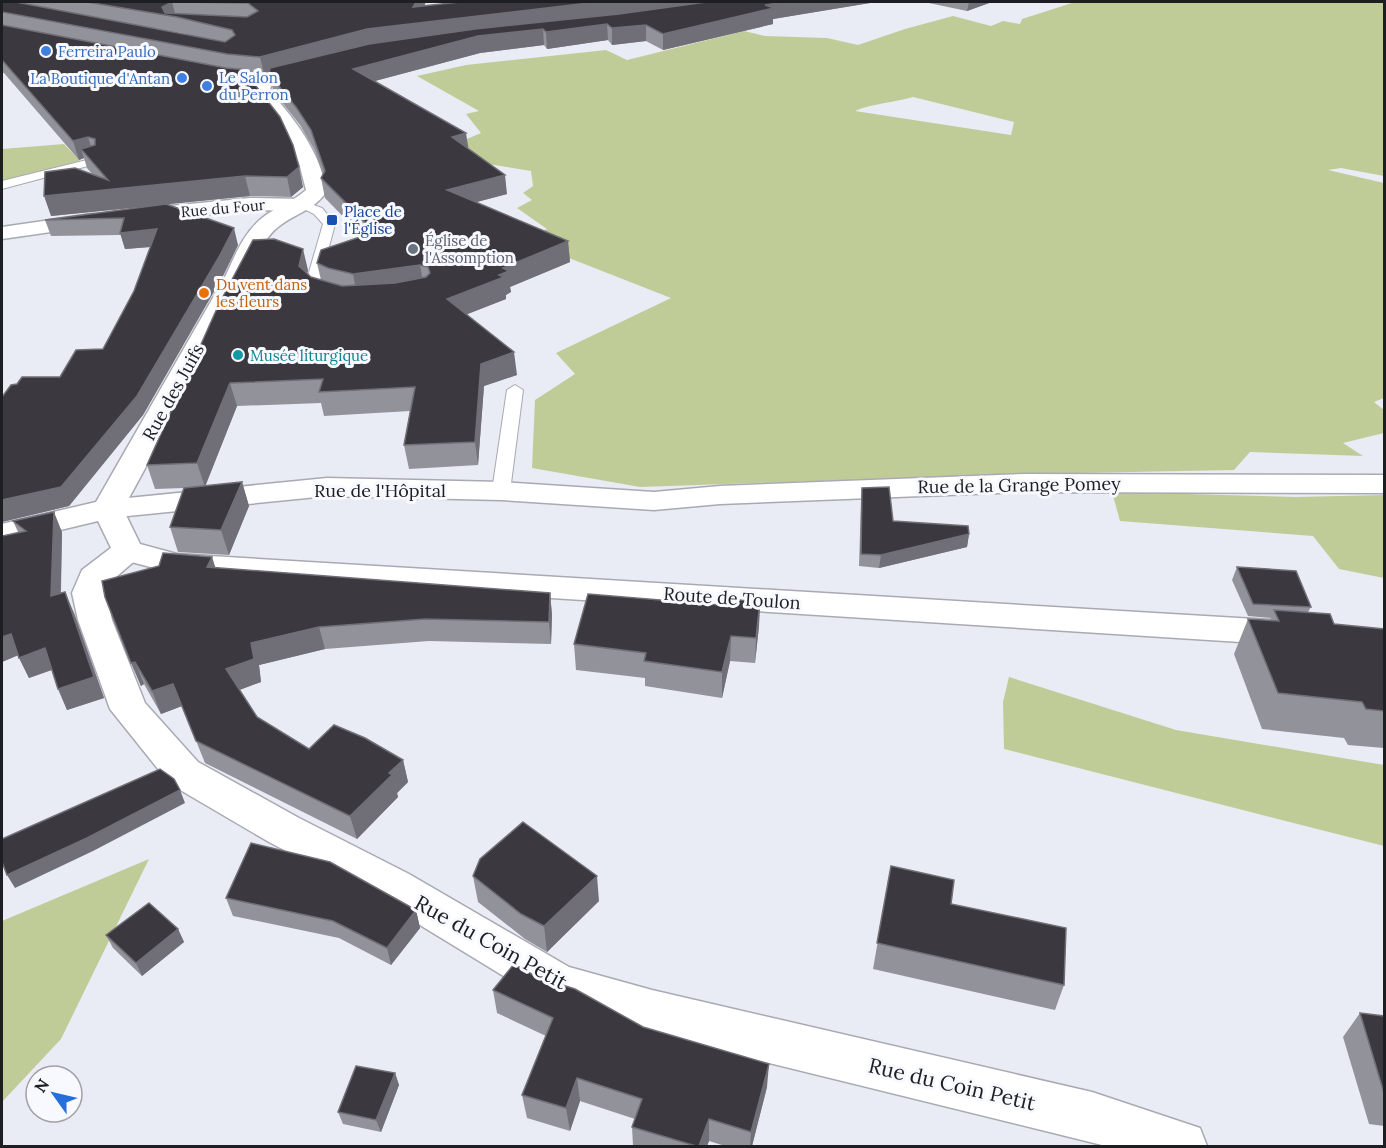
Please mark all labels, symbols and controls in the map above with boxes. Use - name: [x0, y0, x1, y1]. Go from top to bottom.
- place label: Ferreira Paulo: [58, 42, 156, 61]
- marker: Ferreira Paulo: [39, 44, 53, 58]
- place label: Le Salon du Perron: [219, 68, 289, 104]
- place label: La Boutique d'Antan: [30, 69, 170, 88]
- marker: La Boutique d'Antan: [175, 71, 189, 85]
- marker: Le Salon du Perron: [200, 79, 214, 93]
- street label: Rue du Four: [180, 195, 266, 221]
- place label: Place de l'Église: [344, 202, 402, 238]
- marker: Place de l'Église: [325, 213, 339, 227]
- place label: Église de l'Assomption: [425, 231, 514, 267]
- marker: Église de l'Assomption: [406, 242, 420, 256]
- place label: Du vent dans les fleurs: [216, 275, 307, 311]
- marker: Du vent dans les fleurs: [197, 286, 211, 300]
- street label: Rue des Juifs: [137, 340, 209, 444]
- place label: Musée liturgique: [250, 346, 368, 365]
- marker: Musée liturgique: [231, 348, 245, 362]
- street label: Rue de la Grange Pomey: [917, 472, 1121, 498]
- street label: Rue de l'Hôpital: [314, 479, 446, 502]
- street label: Route de Toulon: [663, 582, 801, 614]
- street label: Rue du Coin Petit: [410, 889, 573, 996]
- street label: Rue du Coin Petit: [866, 1052, 1039, 1117]
- north arrow: [24, 1064, 84, 1124]
- text: N: [30, 1075, 53, 1096]

